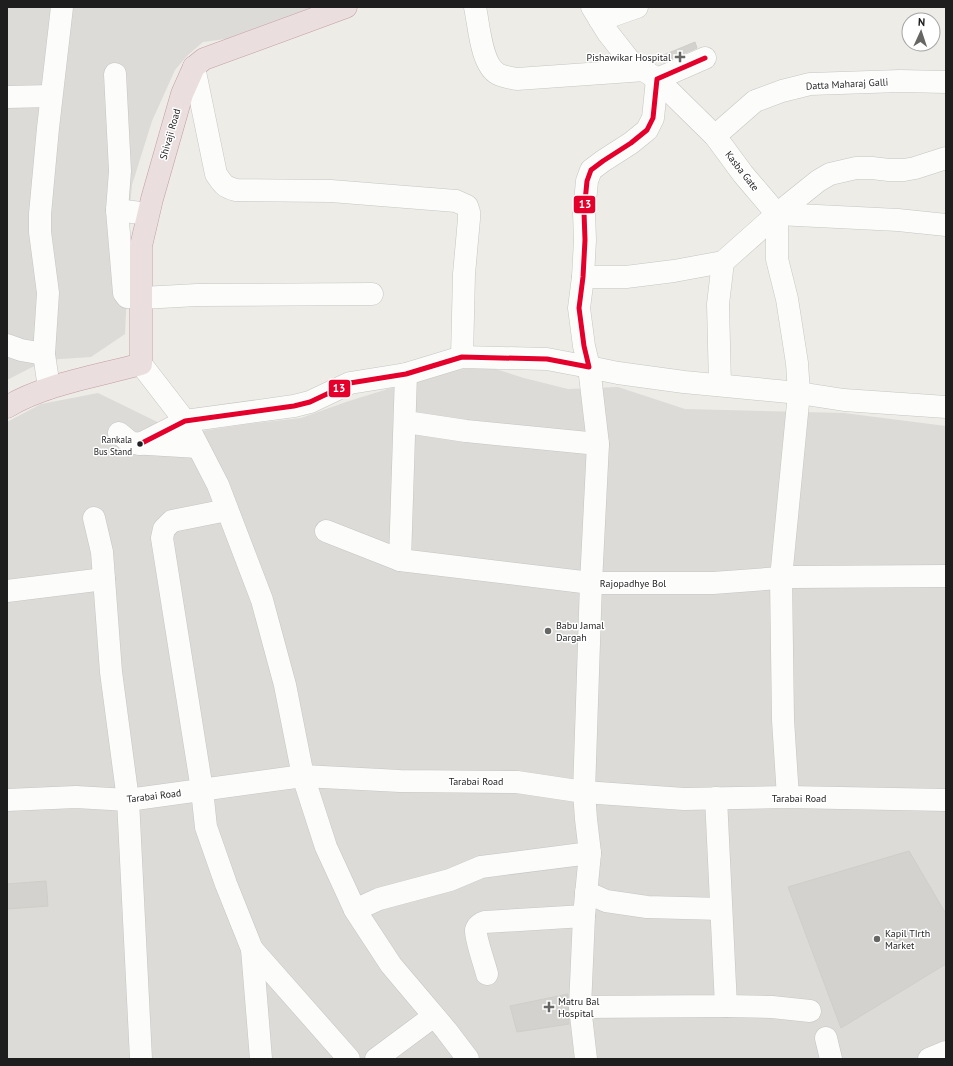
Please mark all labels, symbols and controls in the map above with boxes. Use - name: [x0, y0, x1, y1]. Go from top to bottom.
- north arrow: [901, 12, 941, 52]
- text: N: [918, 15, 926, 29]
- place label: Pishawikar Hospital: [587, 51, 671, 64]
- marker: Pishawikar Hospital: [674, 51, 686, 63]
- street label: Datta Maharaj Galli: [805, 75, 889, 93]
- street label: Shivaji Road: [157, 107, 183, 161]
- street label: Kasba Gate: [722, 148, 762, 194]
- line badge: 13: [573, 195, 596, 214]
- text: 13: [579, 197, 591, 211]
- line badge: 13: [328, 379, 351, 398]
- text: 13: [333, 381, 345, 395]
- place label: Rankala Bus Stand: [94, 434, 132, 457]
- marker: Rankala Bus Stand: [135, 439, 145, 449]
- street label: Rajopadhye Bol: [600, 577, 666, 590]
- place label: Babu Jamal Dargah: [556, 619, 604, 644]
- marker: Babu Jamal Dargah: [543, 626, 553, 636]
- street label: Tarabai Road: [449, 775, 503, 788]
- street label: Tarabai Road: [126, 786, 182, 806]
- street label: Tarabai Road: [772, 792, 826, 805]
- place label: Kapil TIrth Market: [885, 927, 930, 952]
- marker: Kapil TIrth Market: [872, 934, 882, 944]
- place label: Matru Bal Hospital: [558, 995, 600, 1020]
- marker: Matru Bal Hospital: [543, 1001, 555, 1013]

